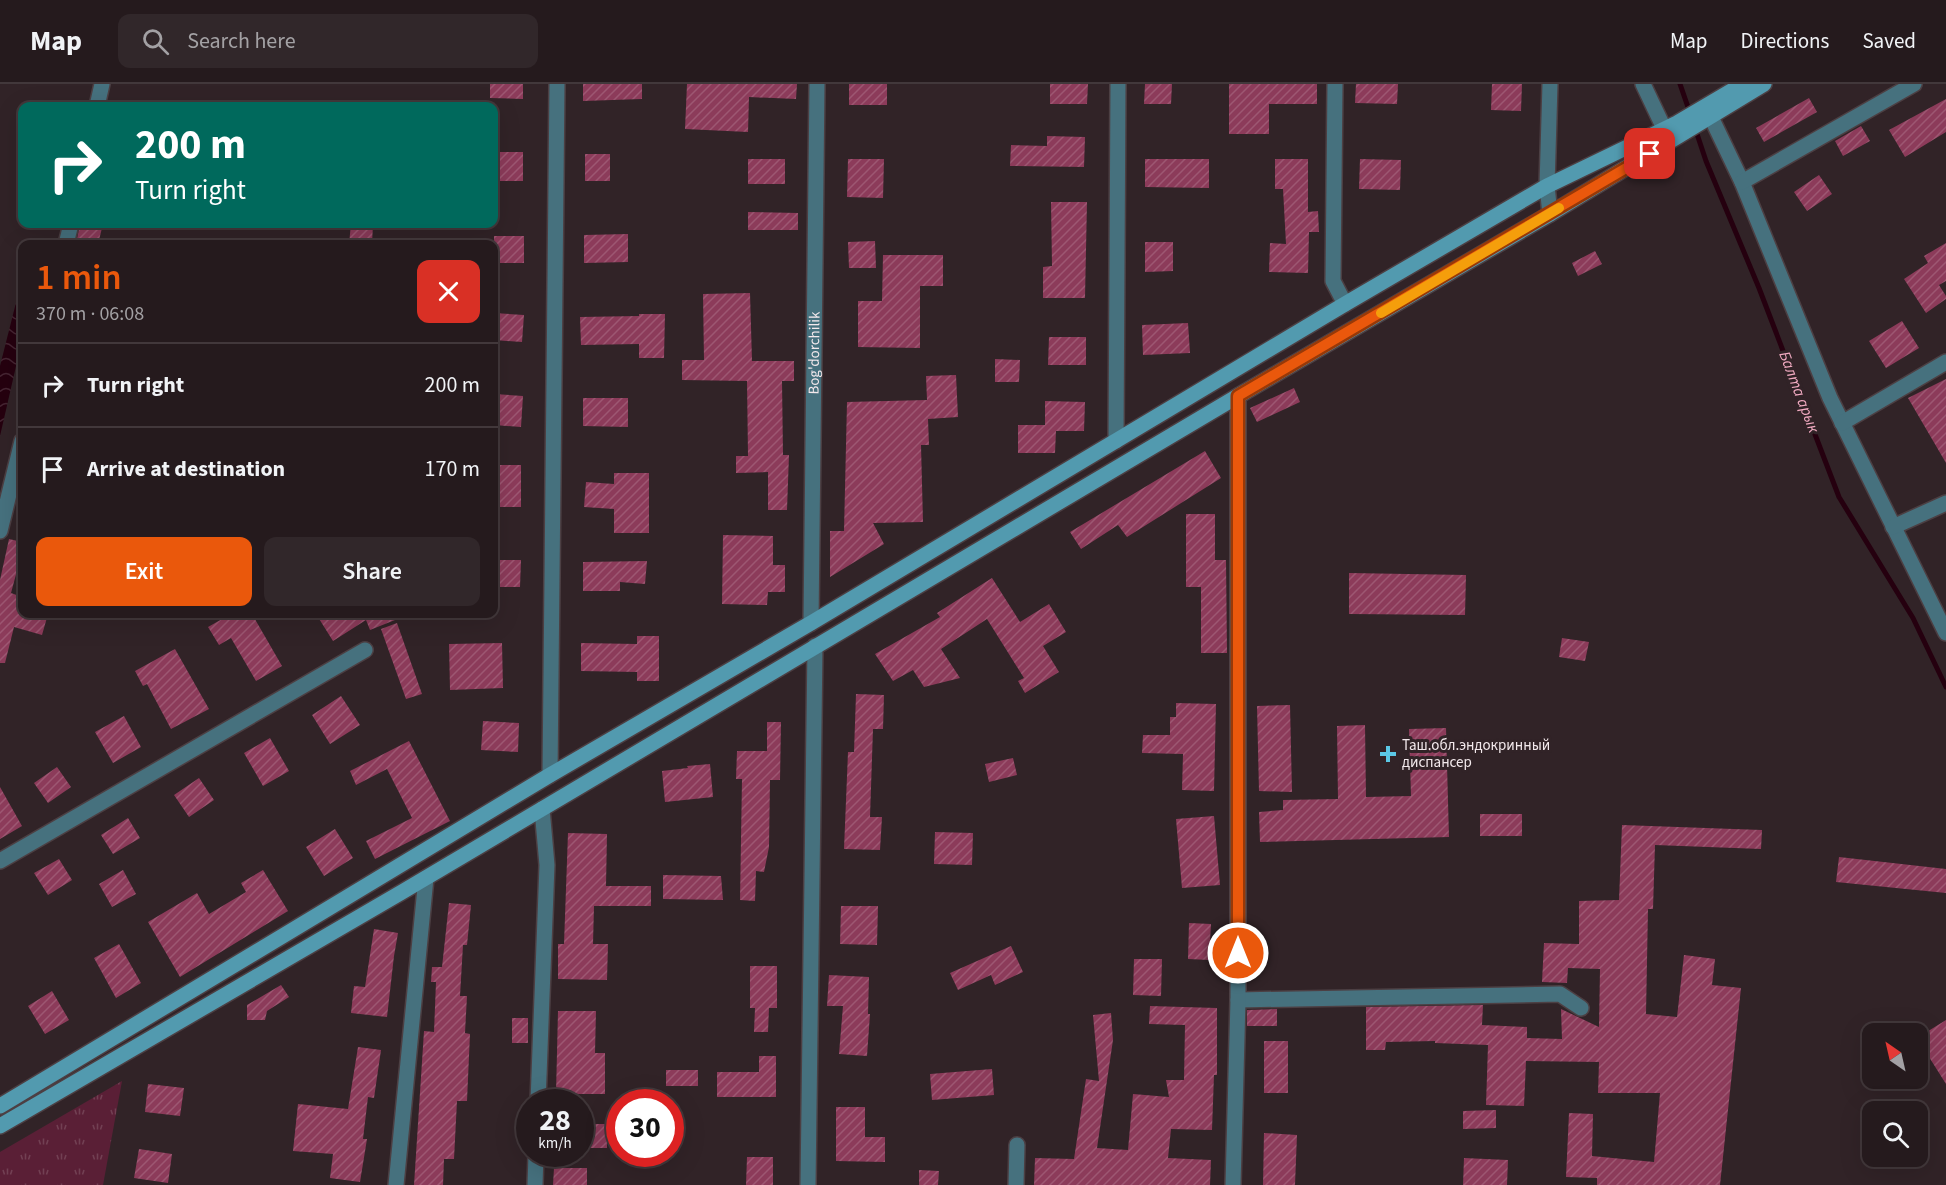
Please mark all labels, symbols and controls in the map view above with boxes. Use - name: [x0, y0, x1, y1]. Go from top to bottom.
- search box: [118, 14, 538, 68]
- text: Map: [30, 21, 82, 61]
- icon: search: [139, 25, 172, 58]
- text: Search here: [187, 25, 296, 57]
- text: Map: [1670, 26, 1708, 56]
- text: Directions: [1741, 26, 1829, 56]
- text: Saved: [1862, 26, 1916, 56]
- text: 200 m: [135, 115, 246, 175]
- icon: right: [36, 126, 114, 204]
- pin: [1624, 128, 1675, 179]
- icon: arrive: [1633, 137, 1666, 170]
- text: Turn right: [135, 171, 246, 210]
- text: 1 min: [36, 252, 122, 303]
- button: close: [417, 260, 480, 323]
- text: 370 m · 06:08: [36, 300, 144, 328]
- street label: Bog'dorchilik: [803, 311, 825, 395]
- water label: Балта арык: [1773, 348, 1825, 436]
- icon: right: [36, 369, 69, 402]
- text: Turn right: [87, 369, 184, 401]
- text: 200 m: [425, 369, 480, 401]
- icon: arrive: [36, 453, 69, 486]
- text: Arrive at destination: [87, 453, 285, 485]
- text: 170 m: [425, 453, 480, 485]
- button: Exit: [36, 537, 252, 606]
- button: Share: [264, 537, 480, 606]
- place label: Таш.обл.эндокринный диспансер: [1402, 735, 1550, 773]
- marker: Таш.обл.эндокринный диспансер: [1379, 745, 1397, 763]
- position arrow: [1206, 921, 1270, 985]
- north arrow: [1862, 1023, 1928, 1089]
- map controls: [1862, 1023, 1928, 1167]
- speed limit sign: 30: [606, 1089, 684, 1167]
- text: 28: [539, 1099, 571, 1142]
- button: search: [1862, 1101, 1928, 1167]
- text: km/h: [538, 1133, 572, 1154]

